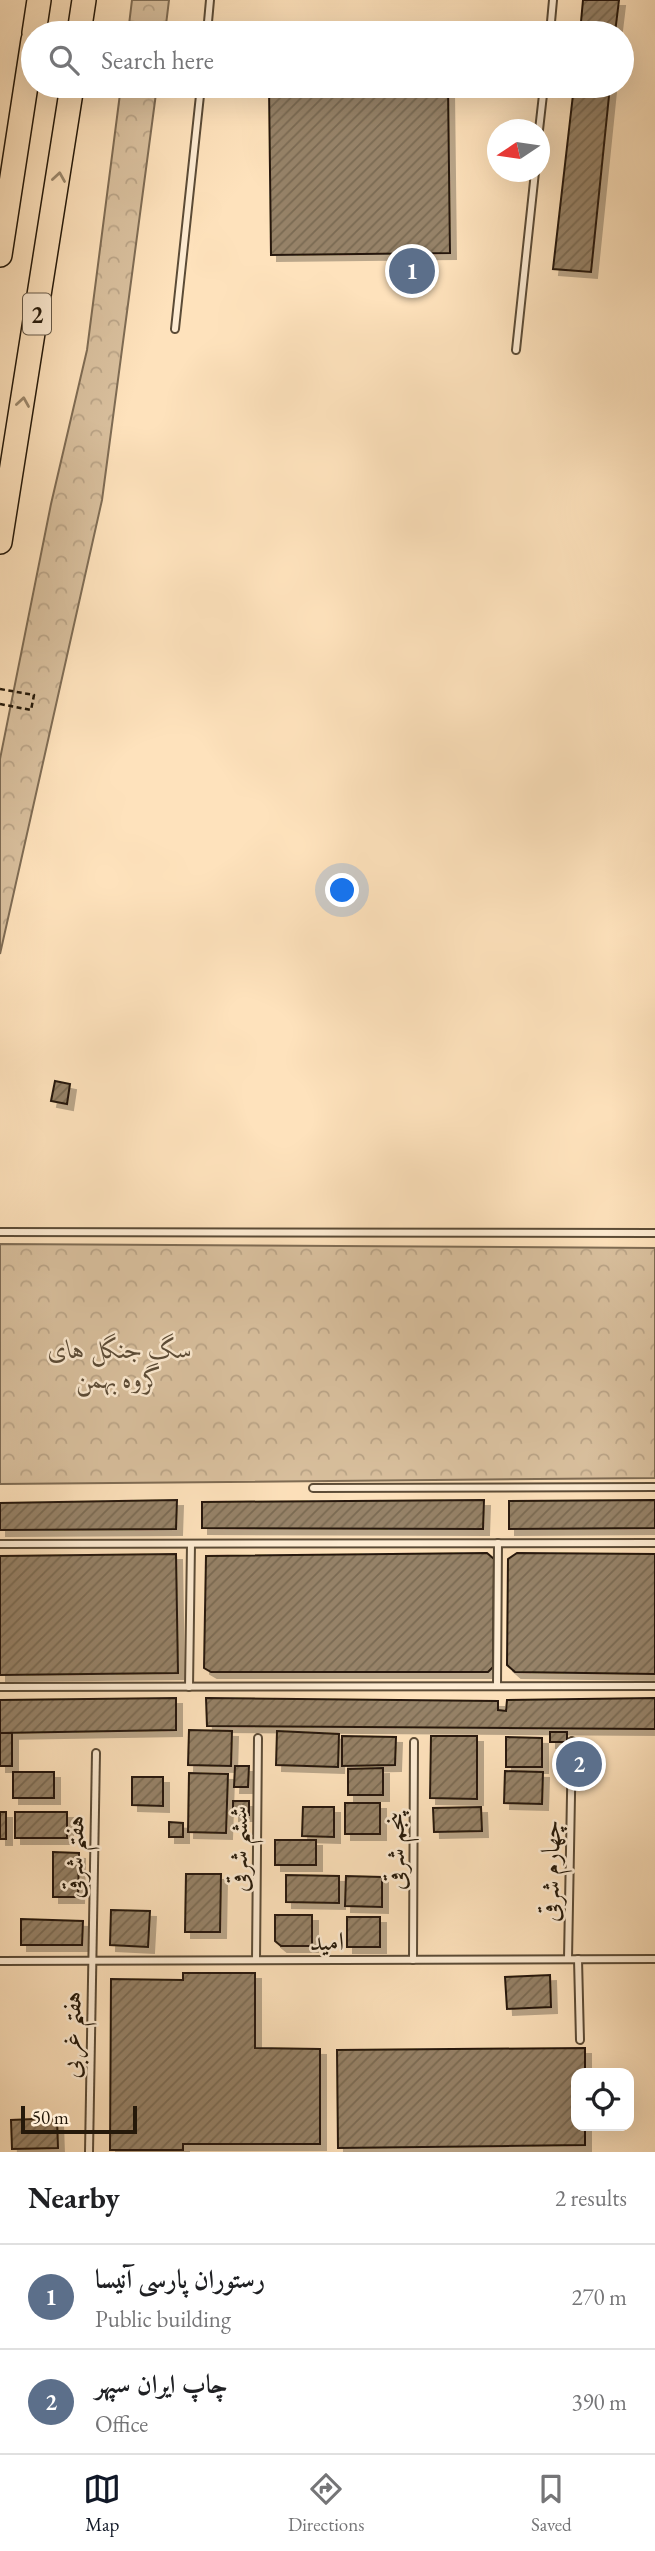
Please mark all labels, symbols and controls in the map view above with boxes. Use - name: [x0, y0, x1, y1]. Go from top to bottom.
- search box: [21, 21, 634, 98]
- icon: search: [45, 41, 83, 79]
- text: Search here: [101, 43, 214, 77]
- north arrow: [487, 119, 550, 182]
- one-way arrow: [51, 171, 66, 183]
- pin: 1: [389, 245, 435, 297]
- road number: 2: [23, 293, 51, 334]
- one-way arrow: [15, 396, 30, 408]
- your location: [325, 873, 359, 907]
- park label: سگ جنگل های گروه بهمن: [48, 1332, 192, 1397]
- pin: 2: [556, 1738, 602, 1790]
- street label: ششم شرقی: [221, 1806, 264, 1892]
- street label: پنجم شرقی: [378, 1810, 420, 1890]
- street label: هفتم شرقی: [56, 1815, 101, 1899]
- street label: چهارم شرقی: [532, 1820, 574, 1923]
- street label: امید: [310, 1924, 344, 1958]
- street label: هفتم غربی: [53, 1991, 98, 2079]
- map controls: [571, 2068, 634, 2131]
- button: locate: [571, 2068, 634, 2131]
- scale bar: [21, 2103, 136, 2135]
- text: 50 m: [32, 2105, 69, 2130]
- text: Nearby: [28, 2178, 120, 2217]
- text: 2 results: [555, 2183, 627, 2213]
- text: رستوران پارسی آنیسا: [95, 2262, 265, 2296]
- text: 1: [45, 2282, 57, 2312]
- text: 270 m: [571, 2282, 627, 2312]
- text: Public building: [95, 2304, 231, 2334]
- text: چاپ ایران سپهر: [95, 2367, 227, 2401]
- text: 2: [45, 2387, 57, 2417]
- text: 390 m: [571, 2387, 627, 2417]
- text: Office: [95, 2409, 148, 2439]
- tab: Map: [83, 2470, 121, 2537]
- tab: Directions: [288, 2470, 364, 2537]
- tab: Saved: [531, 2470, 572, 2537]

